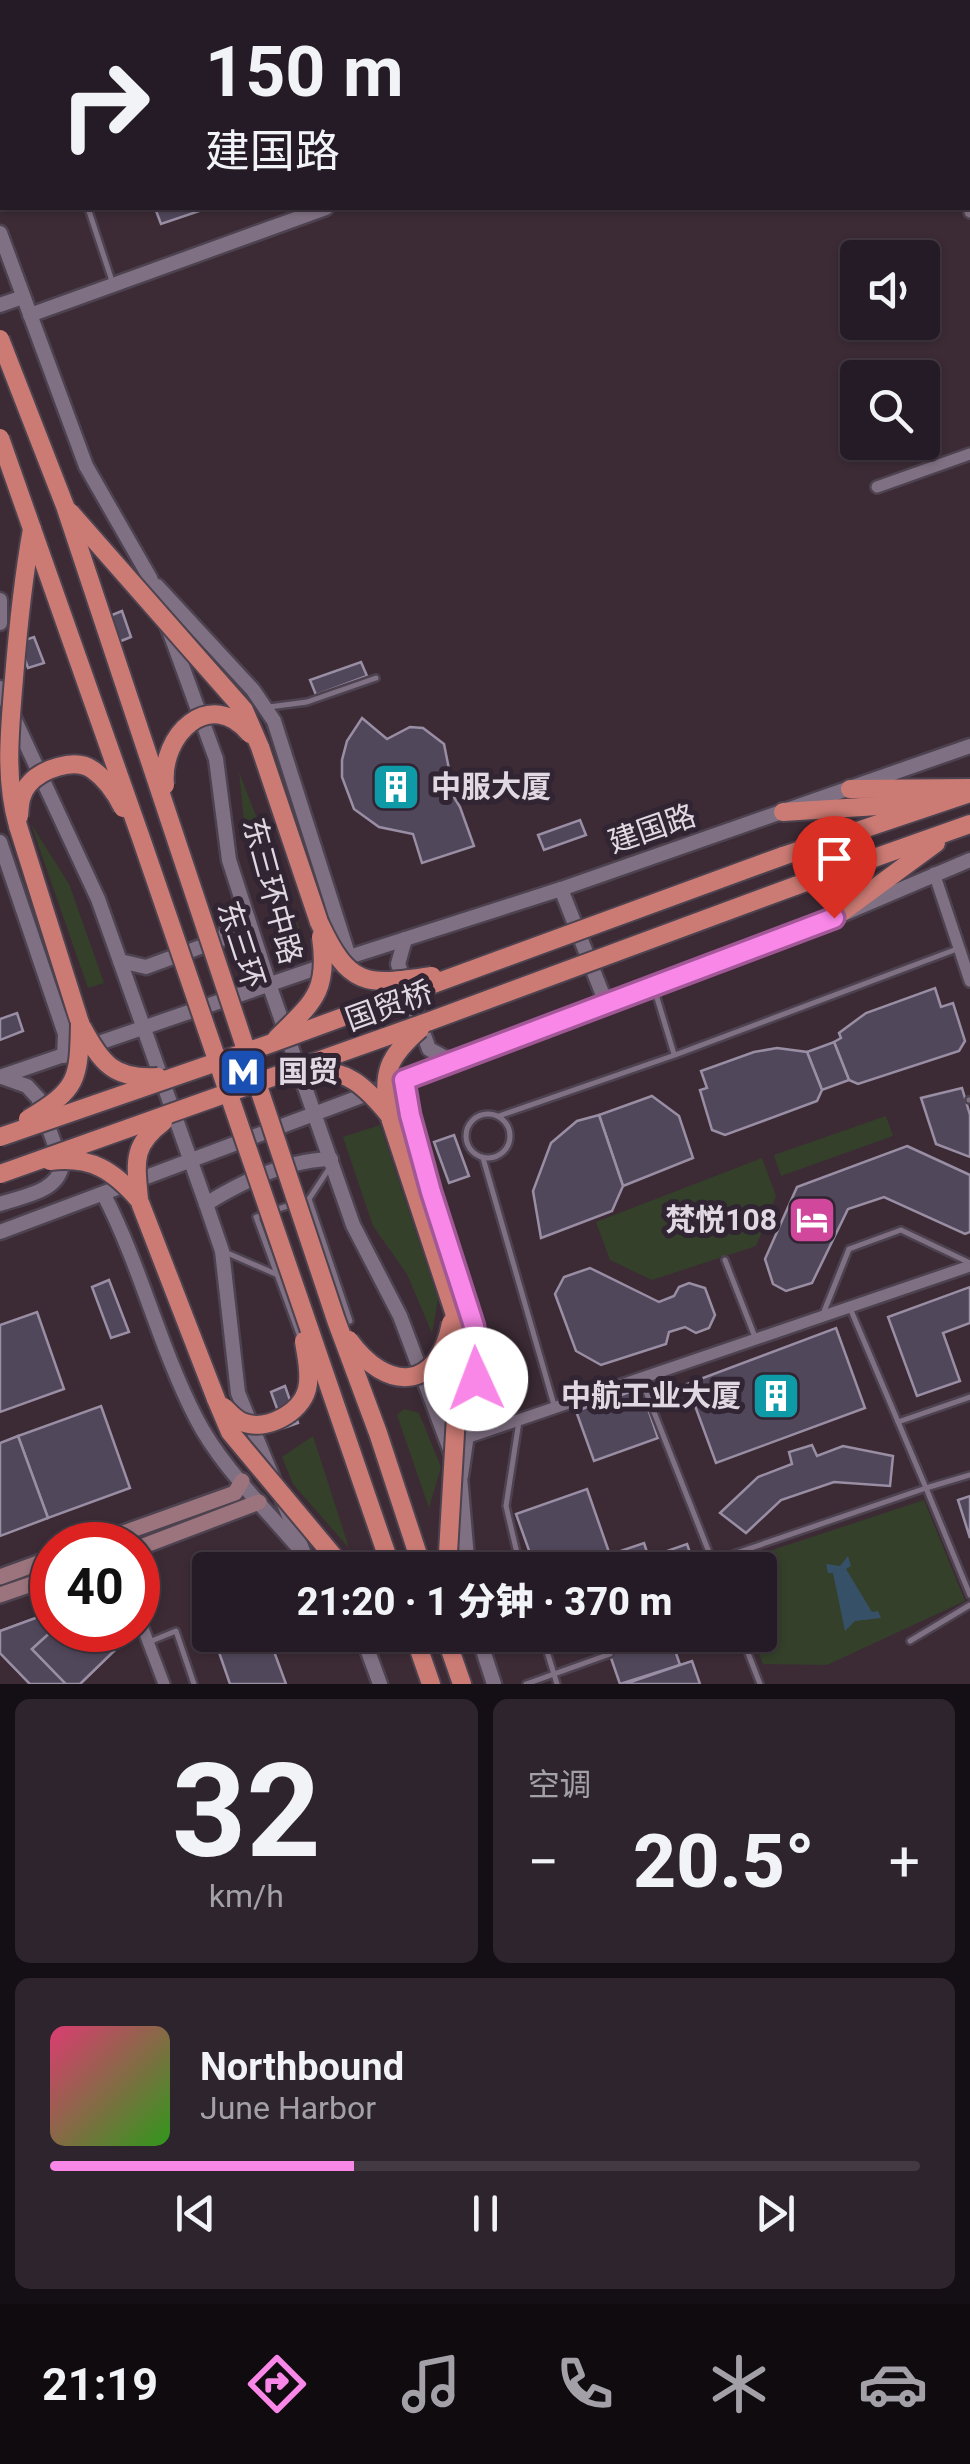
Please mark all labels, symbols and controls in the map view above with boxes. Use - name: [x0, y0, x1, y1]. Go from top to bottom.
- text: 150 m: [205, 31, 404, 113]
- icon: right: [40, 40, 170, 170]
- text: 建国路: [205, 125, 340, 178]
- map controls: [840, 240, 940, 460]
- button: sound: [840, 240, 940, 340]
- button: search: [840, 360, 940, 460]
- building icon: 中服大厦: [370, 761, 422, 813]
- place label: 中服大厦: [431, 769, 551, 804]
- street label: 建国路: [604, 797, 700, 860]
- street label: 东三环中路: [235, 814, 309, 968]
- pin: [792, 816, 877, 919]
- icon: arrive: [807, 831, 862, 886]
- street label: 东三环: [210, 897, 272, 993]
- street label: 国贸桥: [341, 974, 437, 1037]
- metro station icon: 国贸: [217, 1046, 269, 1098]
- place label: 国贸: [278, 1054, 338, 1089]
- hotel icon: 梵悦108: [786, 1194, 838, 1246]
- place label: 梵悦108: [665, 1202, 777, 1237]
- position arrow: [424, 1327, 528, 1431]
- building icon: 中航工业大厦: [750, 1370, 802, 1422]
- place label: 中航工业大厦: [561, 1378, 741, 1413]
- speed limit sign: 40: [30, 1522, 160, 1652]
- text: 21:20 · 1 分钟 · 370 m: [297, 1580, 672, 1624]
- text: 32: [172, 1735, 321, 1888]
- text: 空调: [528, 1766, 592, 1804]
- text: 20.5°: [633, 1817, 815, 1905]
- text: −: [528, 1830, 559, 1894]
- text: +: [889, 1830, 920, 1894]
- text: km/h: [209, 1877, 284, 1915]
- text: Northbound: [200, 2045, 404, 2089]
- text: June Harbor: [200, 2089, 376, 2127]
- icon: previous: [168, 2186, 223, 2241]
- icon: pause: [458, 2186, 513, 2241]
- icon: next: [748, 2186, 803, 2241]
- icon: directions: [242, 2349, 312, 2419]
- icon: music: [396, 2349, 466, 2419]
- icon: phone: [550, 2349, 620, 2419]
- icon: climate: [704, 2349, 774, 2419]
- icon: car: [858, 2349, 928, 2419]
- text: 21:19: [42, 2358, 158, 2411]

